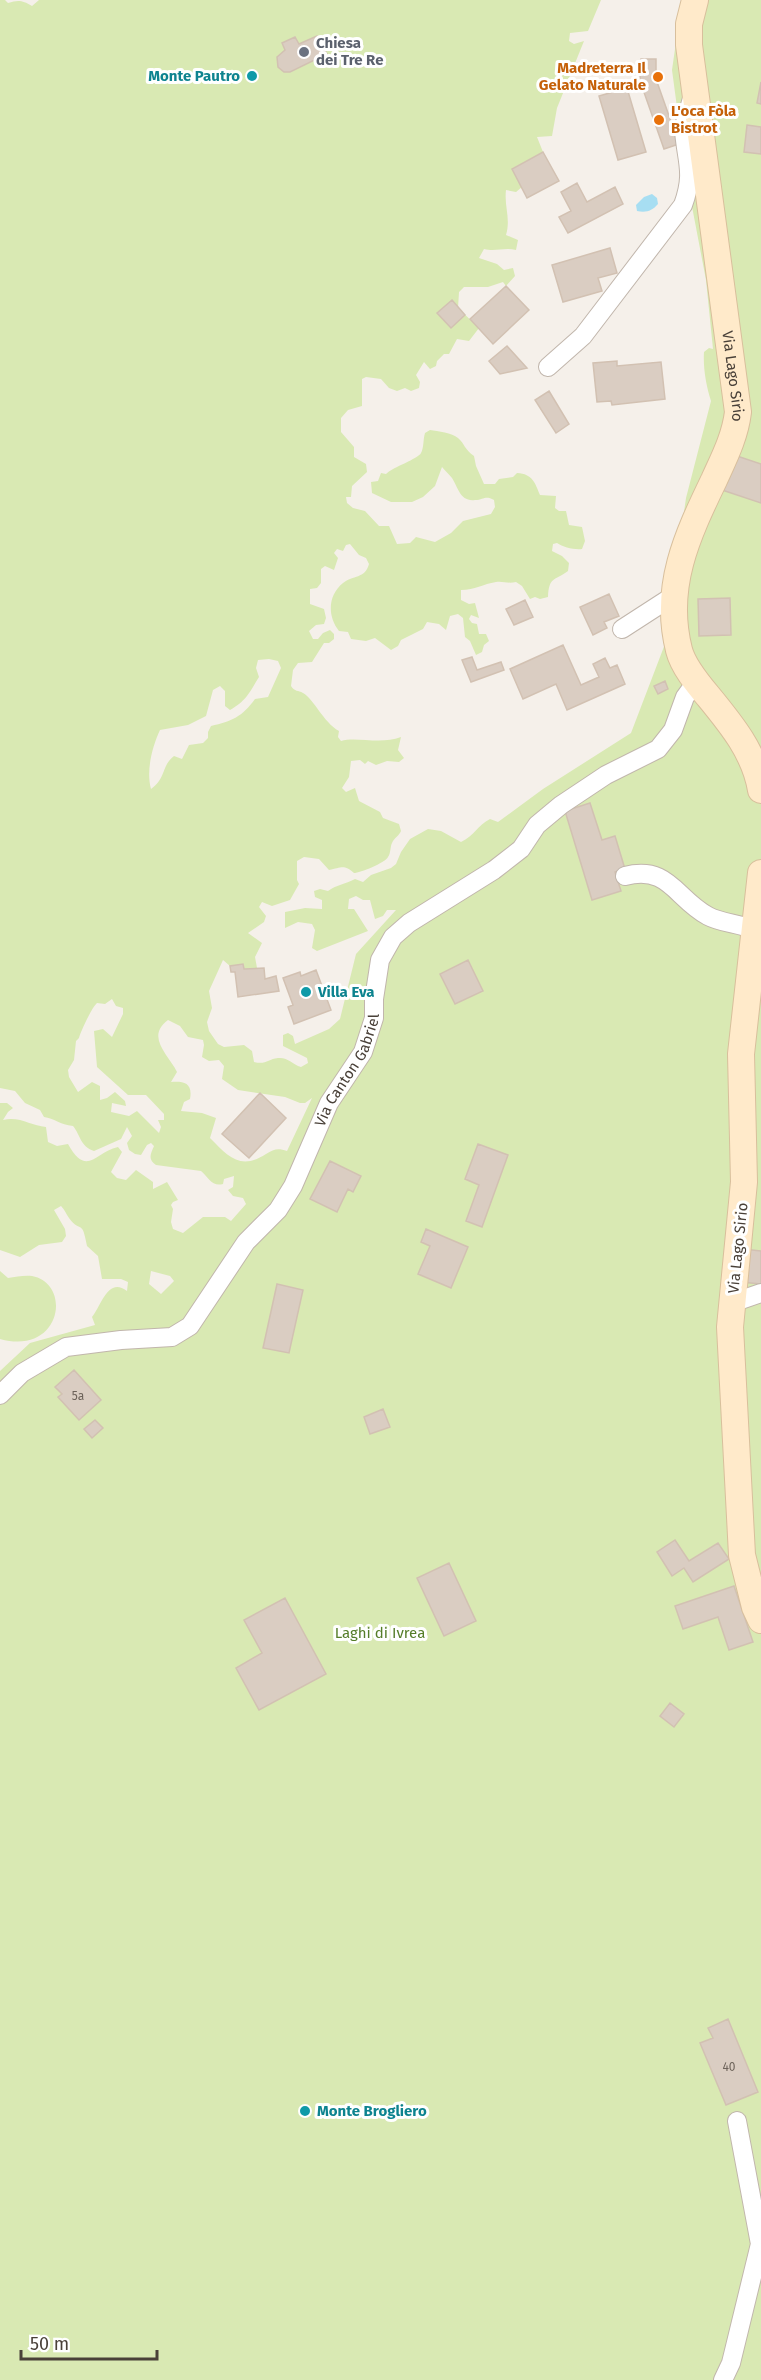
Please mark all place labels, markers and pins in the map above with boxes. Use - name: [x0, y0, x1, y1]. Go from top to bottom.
- place label: Chiesa dei Tre Re: [316, 34, 383, 69]
- marker: Chiesa dei Tre Re: [297, 45, 311, 59]
- place label: Madreterra Il Gelato Naturale: [539, 59, 647, 94]
- place label: Monte Pautro: [148, 67, 240, 85]
- marker: Monte Pautro: [245, 69, 259, 83]
- marker: Madreterra Il Gelato Naturale: [651, 70, 665, 84]
- place label: L'oca Fòla Bistrot: [671, 102, 736, 137]
- marker: L'oca Fòla Bistrot: [652, 113, 666, 127]
- place label: Villa Eva: [317, 983, 375, 1001]
- marker: Villa Eva: [299, 985, 313, 999]
- place label: Monte Brogliero: [317, 2102, 427, 2120]
- marker: Monte Brogliero: [298, 2104, 312, 2118]

